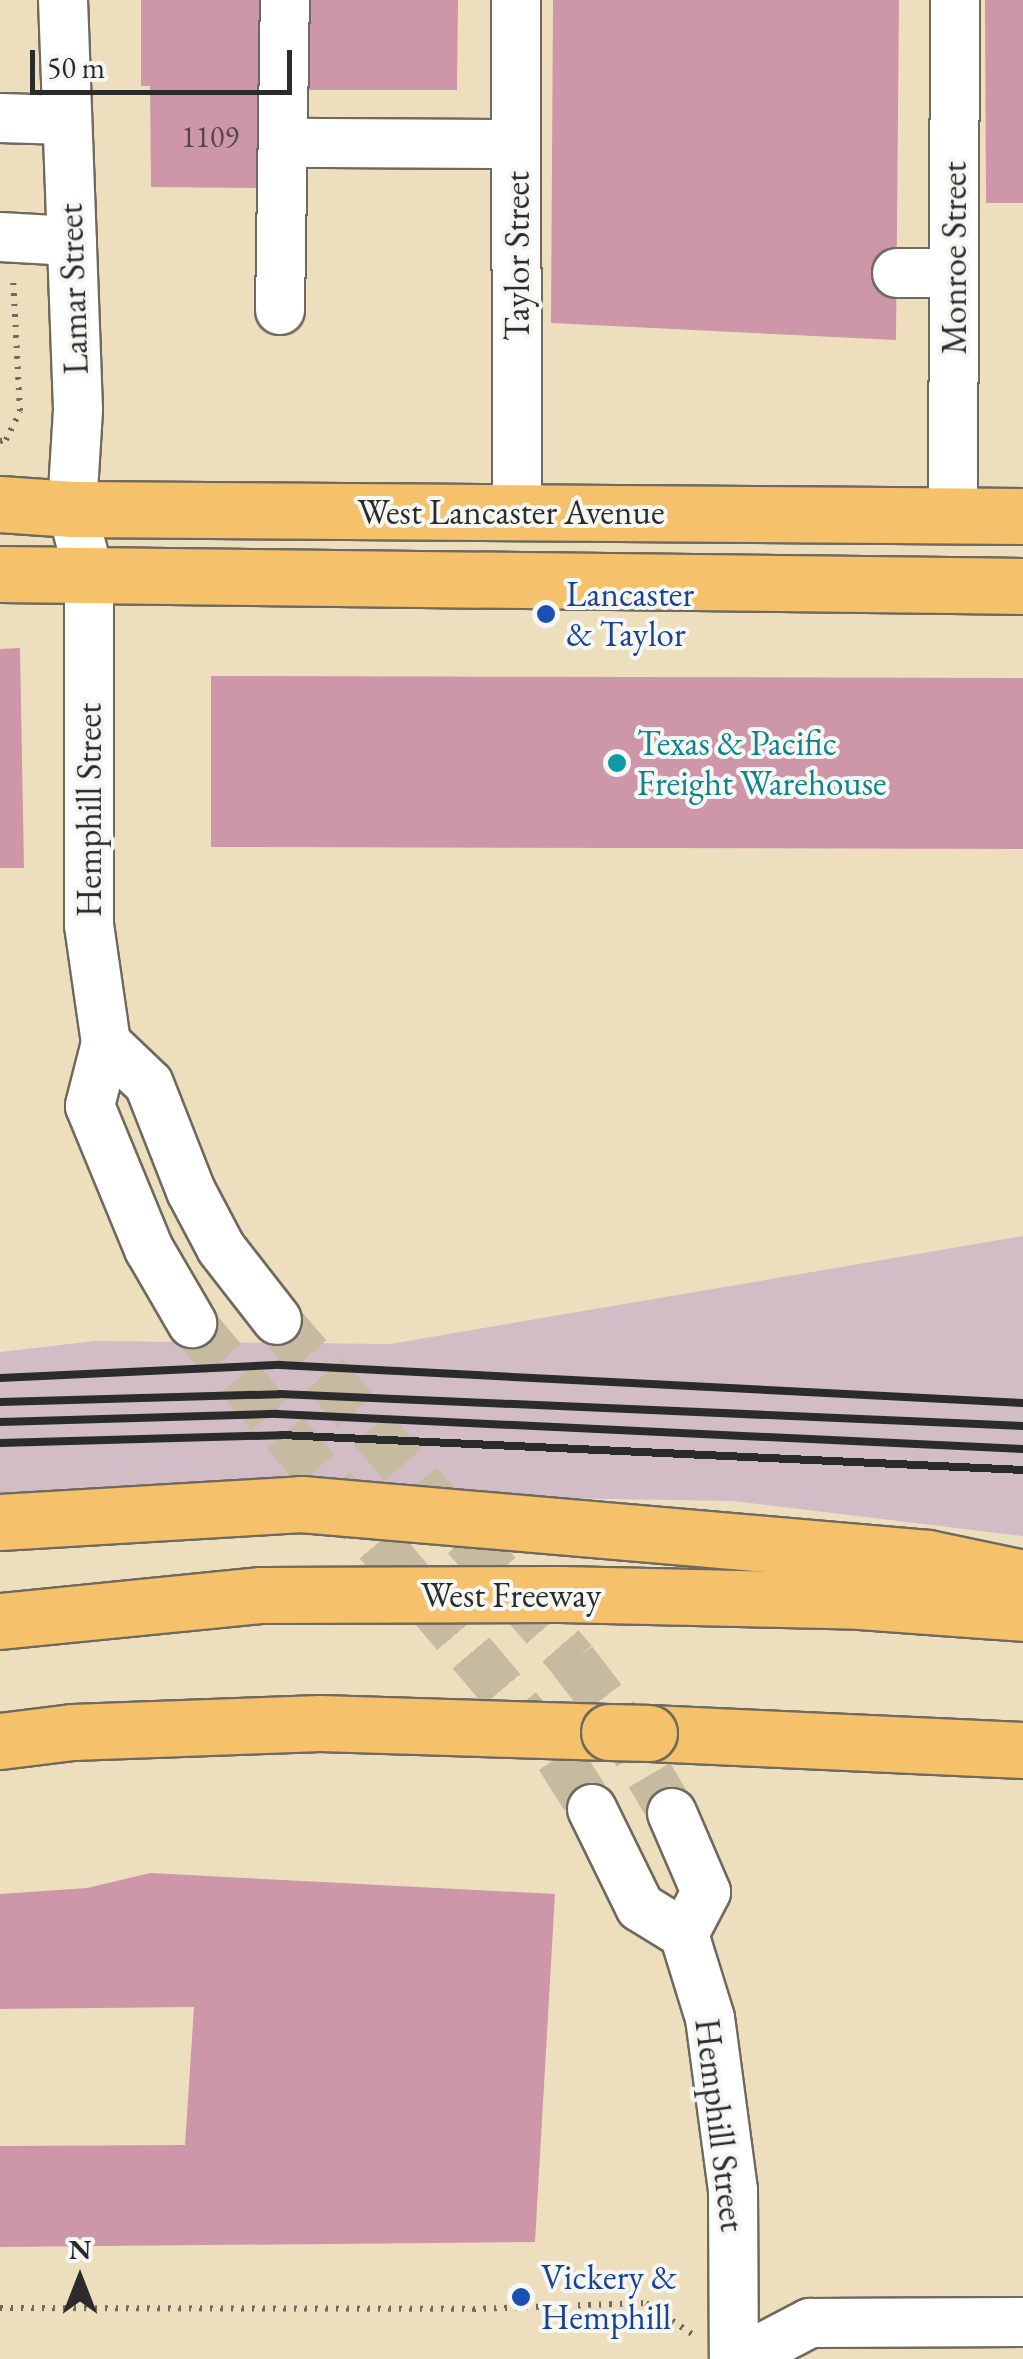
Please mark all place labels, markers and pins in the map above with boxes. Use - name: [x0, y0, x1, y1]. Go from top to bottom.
- place label: Lancaster & Taylor: [566, 573, 694, 655]
- marker: Lancaster & Taylor: [535, 603, 557, 625]
- place label: Texas & Pacific Freight Warehouse: [637, 722, 887, 804]
- marker: Texas & Pacific Freight Warehouse: [606, 752, 628, 774]
- place label: Vickery & Hemphill: [541, 2256, 677, 2338]
- marker: Vickery & Hemphill: [510, 2286, 532, 2308]

